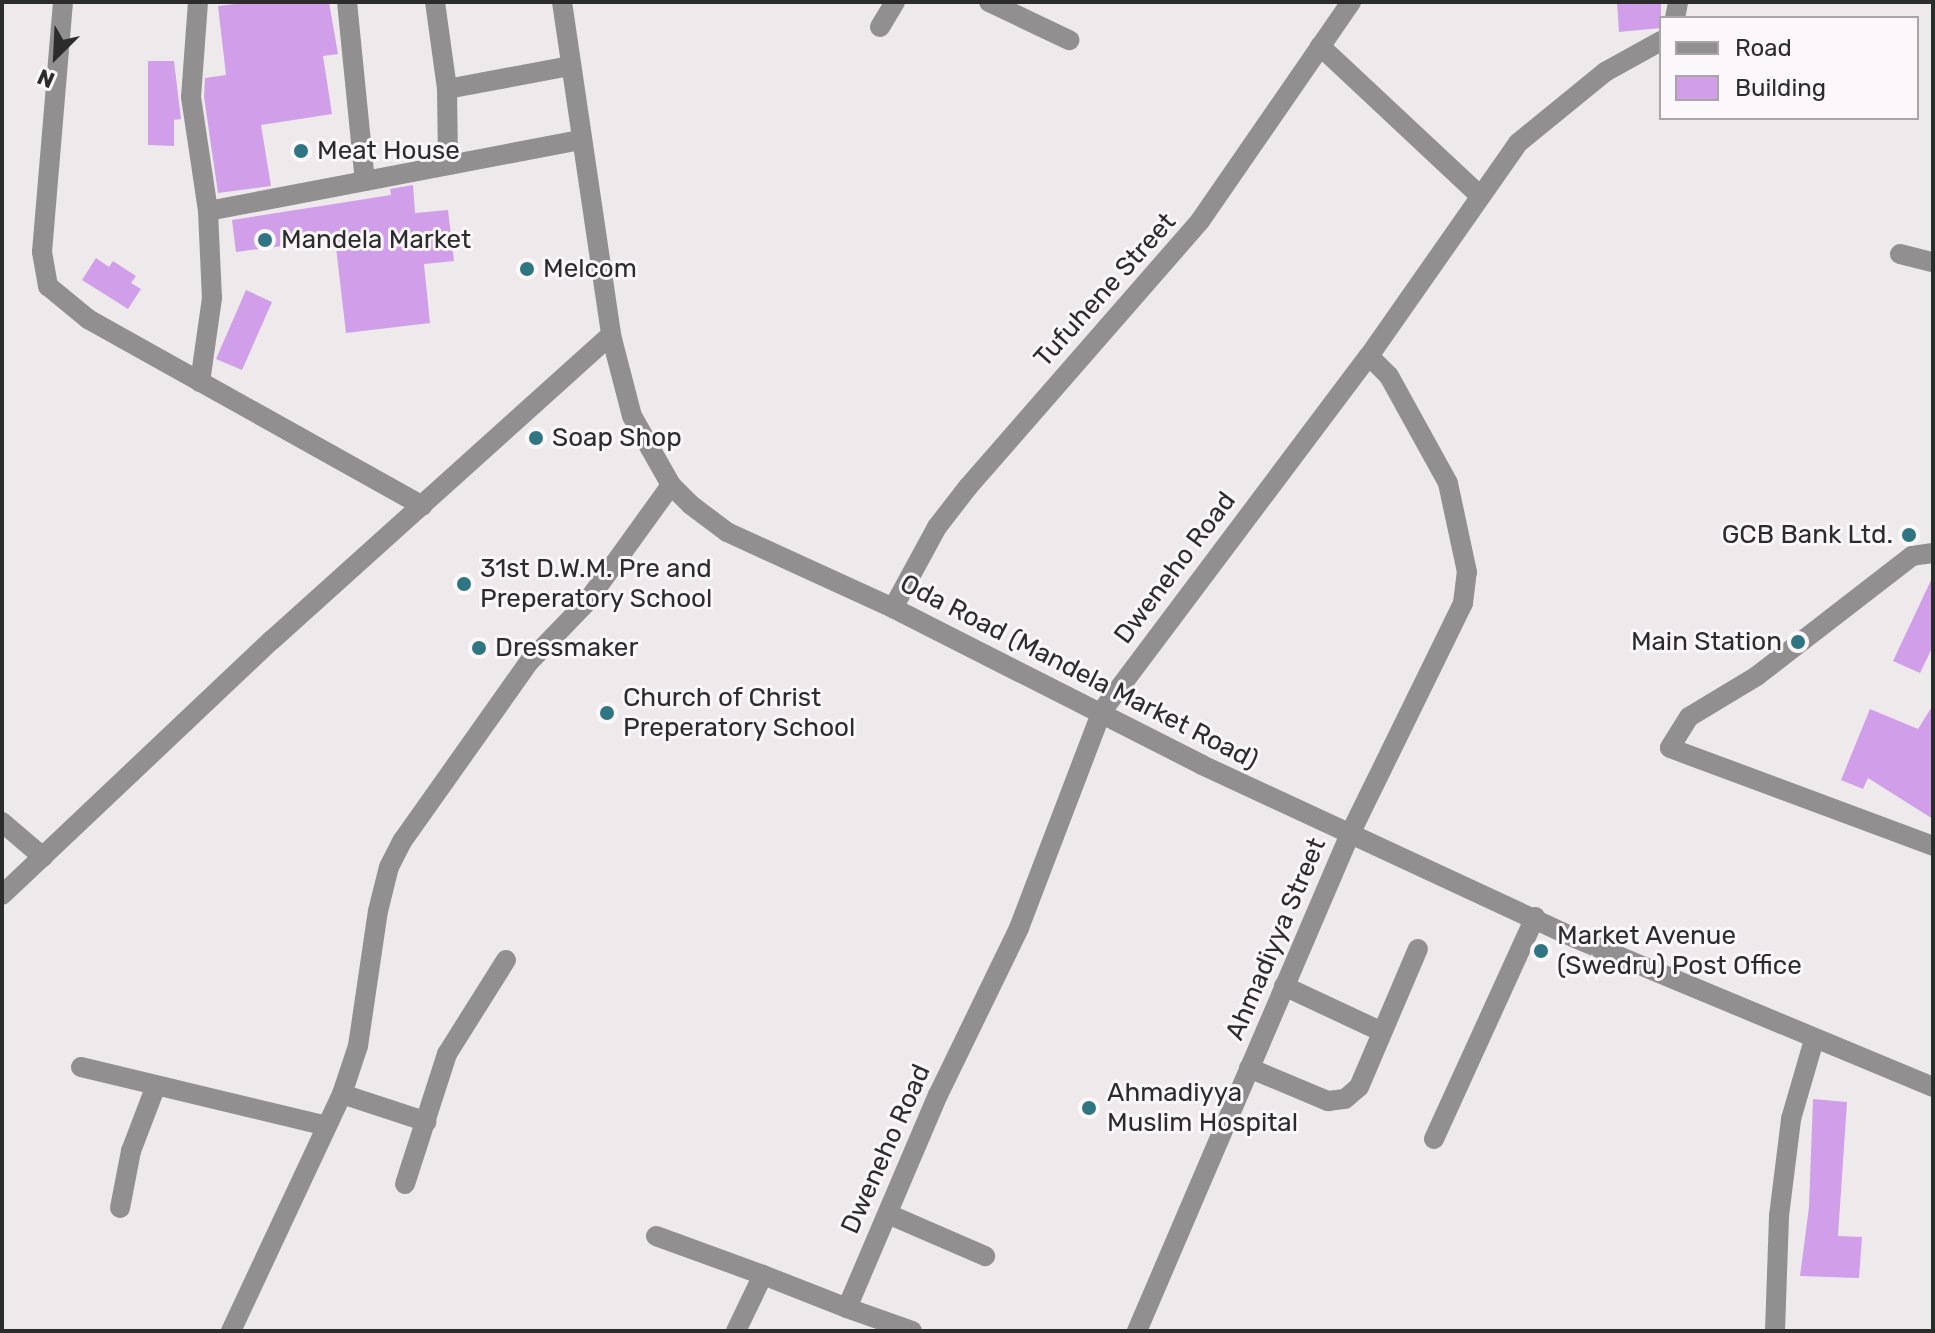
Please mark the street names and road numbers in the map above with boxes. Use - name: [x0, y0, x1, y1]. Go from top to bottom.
- street label: Tufuhene Street: [1028, 207, 1182, 373]
- street label: Dweneho Road: [1108, 486, 1242, 650]
- street label: Oda Road (Mandela Market Road): [895, 568, 1263, 776]
- street label: Ahmadiyya Street: [1219, 833, 1333, 1045]
- street label: Dweneho Road: [835, 1060, 937, 1238]

